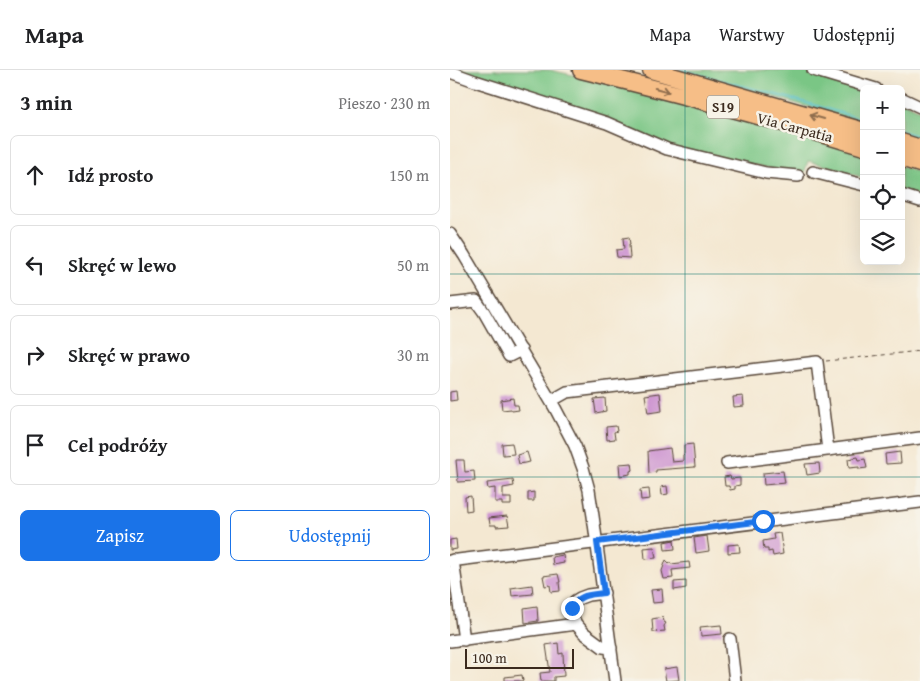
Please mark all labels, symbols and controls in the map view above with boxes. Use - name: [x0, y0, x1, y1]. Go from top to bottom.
- text: Mapa: [25, 17, 84, 52]
- text: Mapa: [649, 21, 691, 48]
- text: Warstwy: [719, 21, 785, 48]
- text: Udostępnij: [813, 21, 895, 48]
- map controls: [860, 85, 905, 265]
- button: +: [860, 85, 905, 130]
- one-way arrow: [653, 86, 669, 95]
- text: 3 min: [20, 87, 72, 118]
- text: Pieszo · 230 m: [338, 91, 430, 115]
- road number: S19: [707, 96, 739, 118]
- street label: Via Carpatia: [755, 107, 835, 147]
- one-way arrow: [810, 111, 826, 121]
- button: −: [860, 130, 905, 175]
- icon: ahead: [21, 161, 49, 189]
- text: Idź prosto: [68, 161, 153, 189]
- text: 150 m: [389, 163, 429, 187]
- button: locate: [860, 175, 905, 220]
- button: layers: [860, 220, 905, 265]
- icon: left: [21, 251, 49, 279]
- text: Skręć w lewo: [68, 251, 176, 279]
- text: 50 m: [397, 253, 429, 277]
- icon: right: [21, 341, 49, 369]
- text: Skręć w prawo: [68, 341, 190, 369]
- text: 30 m: [397, 343, 429, 367]
- icon: arrive: [21, 431, 49, 459]
- text: Cel podróży: [68, 431, 168, 459]
- button: Zapisz: [20, 510, 220, 561]
- button: Udostępnij: [230, 510, 430, 561]
- route start: [752, 510, 775, 533]
- route end: [561, 597, 584, 620]
- scale bar: [465, 646, 574, 669]
- text: 100 m: [472, 648, 507, 668]

